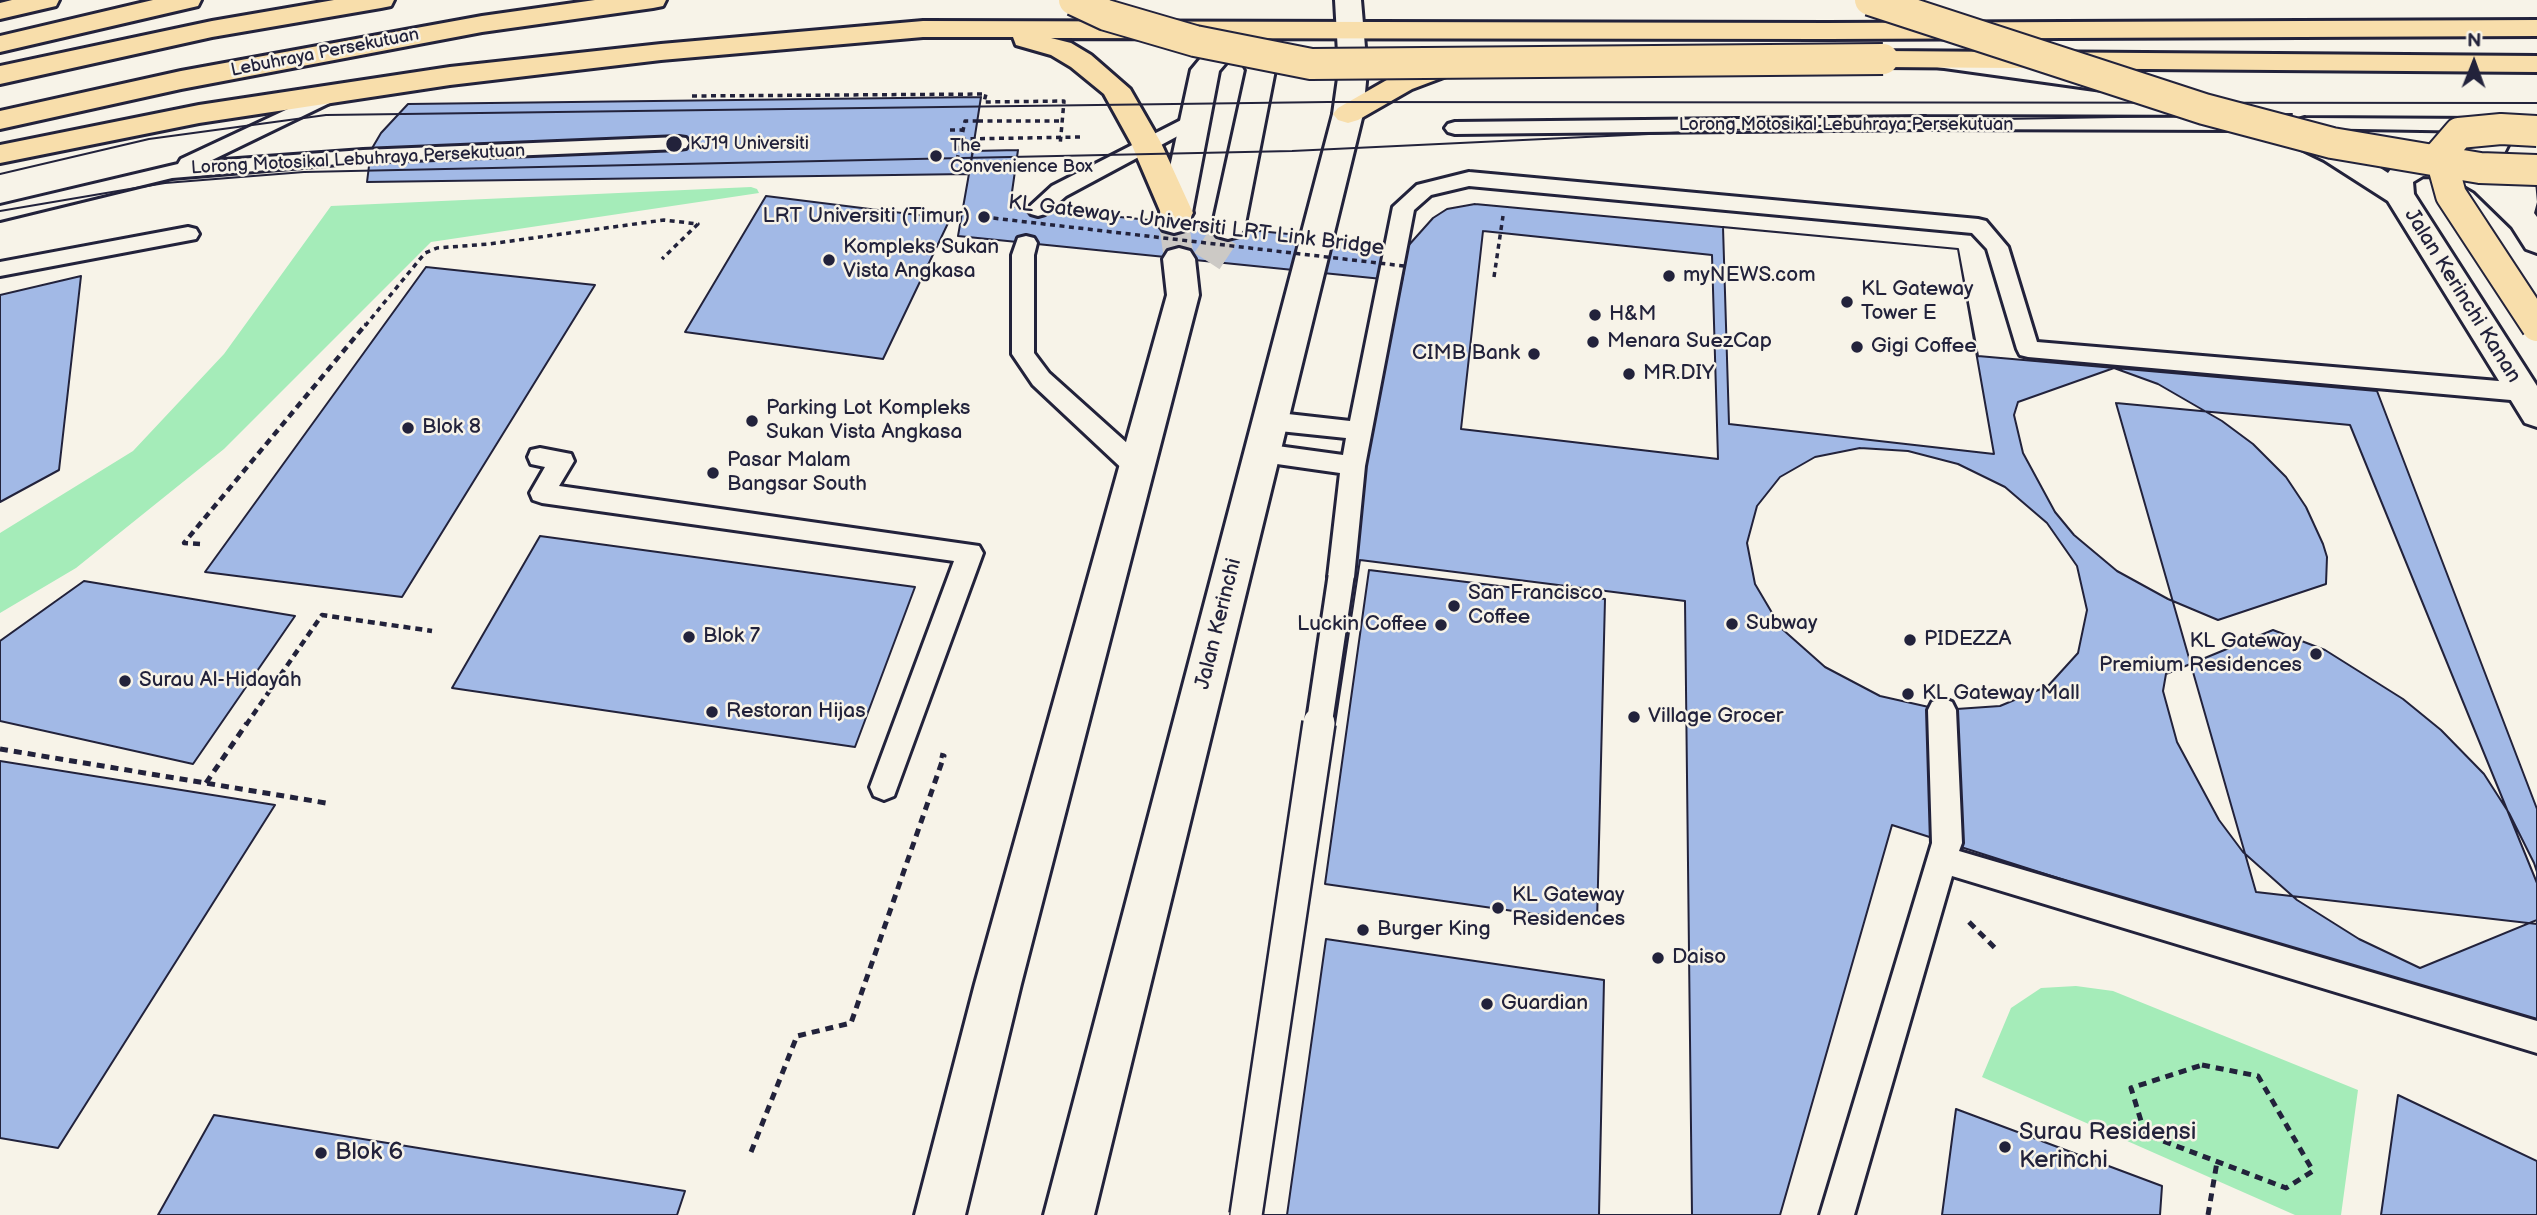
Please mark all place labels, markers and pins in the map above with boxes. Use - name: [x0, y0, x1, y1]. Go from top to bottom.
- place label: KJ19 Universiti: [690, 133, 809, 155]
- marker: KJ19 Universiti: [664, 134, 684, 154]
- place label: The Convenience Box: [950, 135, 1093, 178]
- marker: The Convenience Box: [928, 148, 944, 164]
- place label: LRT Universiti (Timur): [762, 204, 970, 230]
- marker: LRT Universiti (Timur): [976, 209, 992, 225]
- place label: Kompleks Sukan Vista Angkasa: [843, 235, 999, 285]
- marker: Kompleks Sukan Vista Angkasa: [821, 252, 837, 268]
- place label: myNEWS.com: [1683, 263, 1816, 289]
- marker: myNEWS.com: [1661, 268, 1677, 284]
- place label: KL Gateway Tower E: [1861, 277, 1974, 327]
- marker: KL Gateway Tower E: [1839, 294, 1855, 310]
- place label: H&M: [1609, 302, 1656, 328]
- marker: H&M: [1587, 307, 1603, 323]
- place label: Menara SuezCap: [1607, 329, 1772, 355]
- marker: Menara SuezCap: [1585, 334, 1601, 350]
- place label: Gigi Coffee: [1871, 334, 1977, 360]
- marker: Gigi Coffee: [1849, 339, 1865, 355]
- place label: CIMB Bank: [1412, 341, 1520, 367]
- marker: CIMB Bank: [1526, 346, 1542, 362]
- place label: MR.DIY: [1643, 361, 1714, 387]
- marker: MR.DIY: [1621, 366, 1637, 382]
- place label: Parking Lot Kompleks Sukan Vista Angkasa: [766, 396, 970, 446]
- marker: Parking Lot Kompleks Sukan Vista Angkasa: [744, 413, 760, 429]
- place label: Blok 8: [422, 415, 481, 441]
- marker: Blok 8: [400, 420, 416, 436]
- place label: Pasar Malam Bangsar South: [727, 448, 867, 498]
- marker: Pasar Malam Bangsar South: [705, 465, 721, 481]
- place label: San Francisco Coffee: [1468, 581, 1603, 631]
- marker: San Francisco Coffee: [1446, 598, 1462, 614]
- place label: Subway: [1746, 611, 1817, 637]
- place label: Luckin Coffee: [1297, 612, 1427, 638]
- marker: Subway: [1724, 616, 1740, 632]
- marker: Luckin Coffee: [1433, 617, 1449, 633]
- place label: Blok 7: [703, 624, 760, 650]
- place label: PIDEZZA: [1924, 627, 2011, 653]
- marker: Blok 7: [681, 629, 697, 645]
- place label: KL Gateway Premium Residences: [2099, 629, 2302, 679]
- marker: PIDEZZA: [1902, 632, 1918, 648]
- marker: KL Gateway Premium Residences: [2308, 646, 2324, 662]
- place label: Surau Al-Hidayah: [139, 668, 302, 694]
- marker: Surau Al-Hidayah: [117, 673, 133, 689]
- place label: KL Gateway Mall: [1922, 681, 2080, 707]
- marker: KL Gateway Mall: [1900, 686, 1916, 702]
- place label: Restoran Hijas: [726, 699, 866, 725]
- marker: Restoran Hijas: [704, 704, 720, 720]
- place label: Village Grocer: [1648, 704, 1783, 730]
- marker: Village Grocer: [1626, 709, 1642, 725]
- place label: KL Gateway Residences: [1512, 883, 1625, 933]
- marker: KL Gateway Residences: [1490, 900, 1506, 916]
- place label: Burger King: [1377, 917, 1491, 943]
- marker: Burger King: [1355, 922, 1371, 938]
- place label: Daiso: [1672, 945, 1726, 971]
- marker: Daiso: [1650, 950, 1666, 966]
- place label: Guardian: [1501, 991, 1588, 1017]
- marker: Guardian: [1479, 996, 1495, 1012]
- place label: Surau Residensi Kerinchi: [2019, 1119, 2196, 1175]
- place label: Blok 6: [335, 1139, 403, 1167]
- marker: Surau Residensi Kerinchi: [1997, 1139, 2013, 1155]
- marker: Blok 6: [313, 1145, 329, 1161]

